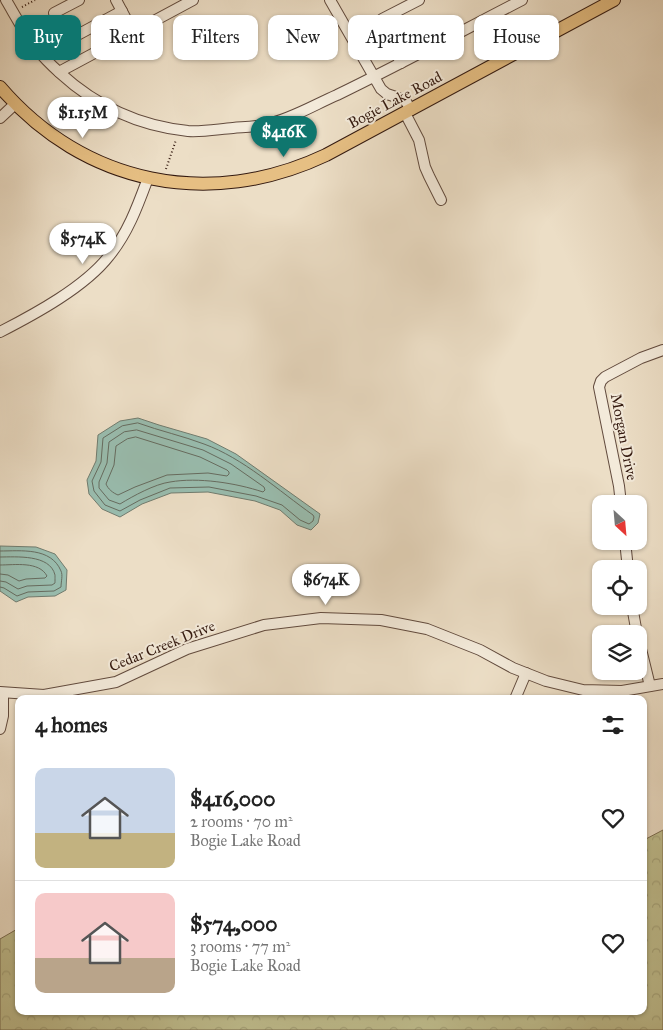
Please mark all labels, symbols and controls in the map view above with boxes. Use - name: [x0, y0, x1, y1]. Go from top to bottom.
- chip: Buy: [15, 15, 81, 60]
- chip: Rent: [91, 15, 163, 60]
- chip: Filters: [173, 15, 258, 60]
- chip: New: [268, 15, 338, 60]
- chip: Apartment: [348, 15, 464, 60]
- chip: House: [474, 15, 559, 60]
- street label: Bogie Lake Road: [345, 67, 445, 132]
- pin: $1.15M: [42, 96, 124, 139]
- text: $1.15M: [58, 103, 108, 122]
- pin: $416K: [249, 116, 319, 158]
- text: $416K: [262, 122, 306, 141]
- pin: $574K: [48, 222, 118, 265]
- text: $574K: [60, 229, 106, 248]
- street label: Morgan Drive: [607, 392, 641, 482]
- north arrow: [592, 495, 648, 550]
- map controls: [592, 495, 647, 680]
- button: locate: [592, 560, 647, 615]
- pin: $674K: [291, 564, 361, 606]
- text: $674K: [303, 570, 349, 589]
- street label: Cedar Creek Drive: [107, 617, 217, 675]
- button: layers: [592, 625, 647, 680]
- icon: filters: [599, 711, 627, 739]
- text: 4 homes: [35, 712, 107, 738]
- text: $416,000: [190, 786, 275, 812]
- icon: home: [75, 788, 135, 848]
- icon: heart: [599, 804, 627, 832]
- text: 2 rooms · 70 m²: [190, 812, 293, 831]
- text: Bogie Lake Road: [190, 831, 301, 850]
- text: $574,000: [190, 911, 277, 937]
- icon: home: [75, 913, 135, 973]
- icon: heart: [599, 929, 627, 957]
- text: 3 rooms · 77 m²: [190, 937, 290, 956]
- text: Bogie Lake Road: [190, 956, 301, 975]

